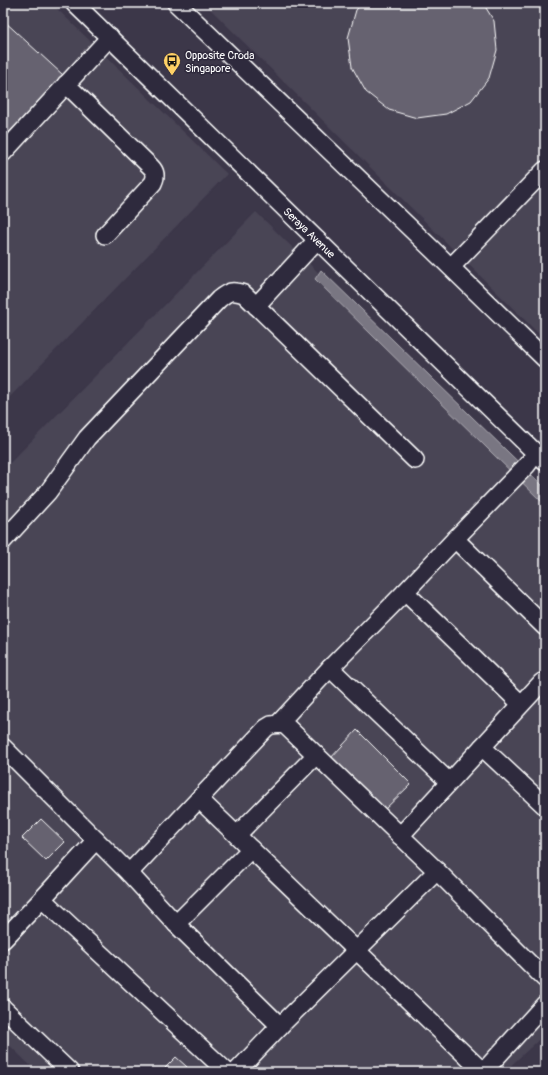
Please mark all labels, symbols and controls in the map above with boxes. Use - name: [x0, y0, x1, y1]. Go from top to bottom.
- place label: Opposite Croda Singapore: [185, 49, 254, 75]
- bus stop icon: Opposite Croda Singapore: [162, 51, 182, 76]
- street label: Seraya Avenue: [280, 205, 338, 261]

